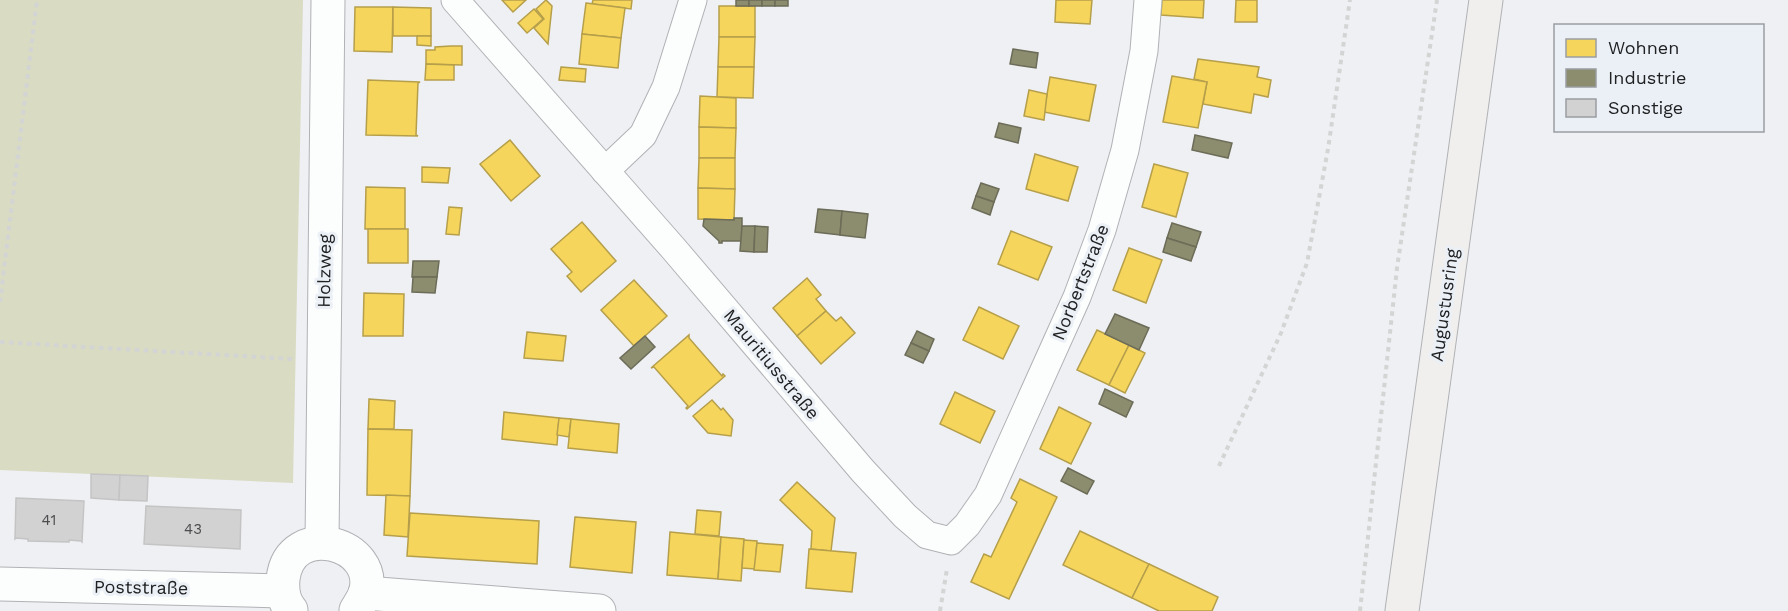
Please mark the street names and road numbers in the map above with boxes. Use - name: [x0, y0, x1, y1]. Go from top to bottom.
- street label: Norbertstraße: [1047, 221, 1113, 343]
- street label: Holzweg: [313, 234, 335, 308]
- street label: Augustusring: [1426, 247, 1462, 363]
- street label: Mauritiusstraße: [720, 305, 824, 423]
- street label: Poststraße: [94, 576, 188, 598]

